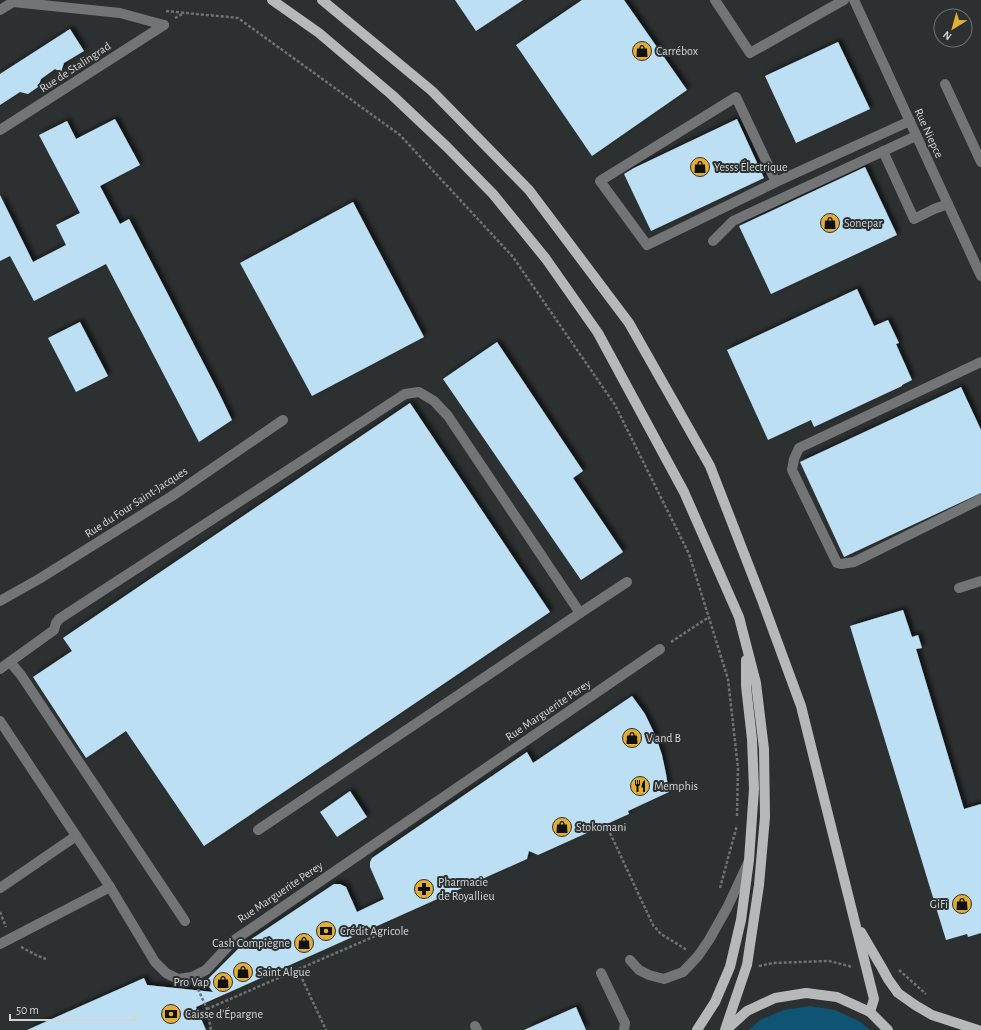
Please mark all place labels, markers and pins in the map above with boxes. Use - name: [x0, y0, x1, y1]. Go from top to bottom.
- shop icon: Carrébox: [631, 40, 653, 62]
- place label: Carrébox: [656, 45, 698, 57]
- shop icon: Yesss Électrique: [689, 156, 711, 178]
- place label: Yesss Électrique: [714, 160, 788, 173]
- shop icon: Sonepar: [819, 212, 841, 234]
- place label: Sonepar: [844, 217, 882, 229]
- shop icon: V and B: [621, 727, 643, 749]
- place label: V and B: [646, 732, 681, 744]
- restaurant icon: Memphis: [629, 775, 651, 797]
- place label: Memphis: [654, 780, 698, 792]
- shop icon: Stokomani: [551, 816, 573, 838]
- place label: Stokomani: [576, 821, 626, 833]
- place label: Pharmacie de Royallieu: [438, 876, 495, 903]
- pharmacy icon: Pharmacie de Royallieu: [413, 878, 435, 900]
- shop icon: GiFi: [951, 893, 973, 915]
- place label: GiFi: [930, 898, 948, 910]
- bank icon: Crédit Agricole: [315, 920, 337, 942]
- place label: Crédit Agricole: [340, 925, 409, 937]
- shop icon: Cash Compiègne: [293, 932, 315, 954]
- place label: Cash Compiègne: [212, 937, 290, 949]
- shop icon: Saint Algue: [232, 961, 254, 983]
- place label: Saint Algue: [257, 966, 310, 978]
- shop icon: Pro Vap: [212, 971, 234, 993]
- place label: Pro Vap: [173, 976, 209, 988]
- bank icon: Caisse d'Épargne: [160, 1003, 182, 1025]
- place label: Caisse d'Épargne: [185, 1007, 263, 1020]

